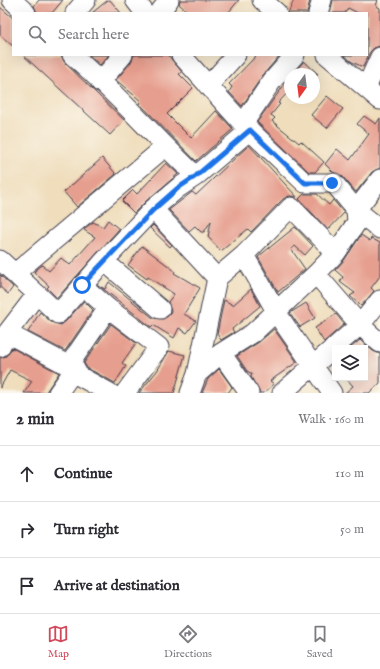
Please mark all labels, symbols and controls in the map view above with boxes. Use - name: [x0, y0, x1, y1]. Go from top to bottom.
- search box: [12, 12, 368, 56]
- icon: search: [26, 23, 48, 45]
- text: Search here: [58, 25, 129, 44]
- north arrow: [284, 68, 320, 104]
- route end: [323, 174, 341, 192]
- route start: [73, 276, 91, 294]
- map controls: [332, 345, 368, 381]
- button: layers: [332, 345, 368, 381]
- text: 2 min: [16, 409, 54, 430]
- text: Walk · 160 m: [298, 411, 364, 428]
- icon: ahead: [16, 463, 38, 485]
- text: Continue: [54, 464, 112, 483]
- text: 110 m: [335, 465, 364, 482]
- icon: right: [16, 519, 38, 541]
- text: Turn right: [54, 520, 119, 539]
- text: 50 m: [340, 521, 364, 538]
- icon: arrive: [16, 575, 38, 597]
- text: Arrive at destination: [54, 576, 180, 595]
- tab: Map: [47, 623, 69, 661]
- tab: Directions: [164, 623, 212, 661]
- tab: Saved: [307, 623, 333, 661]

